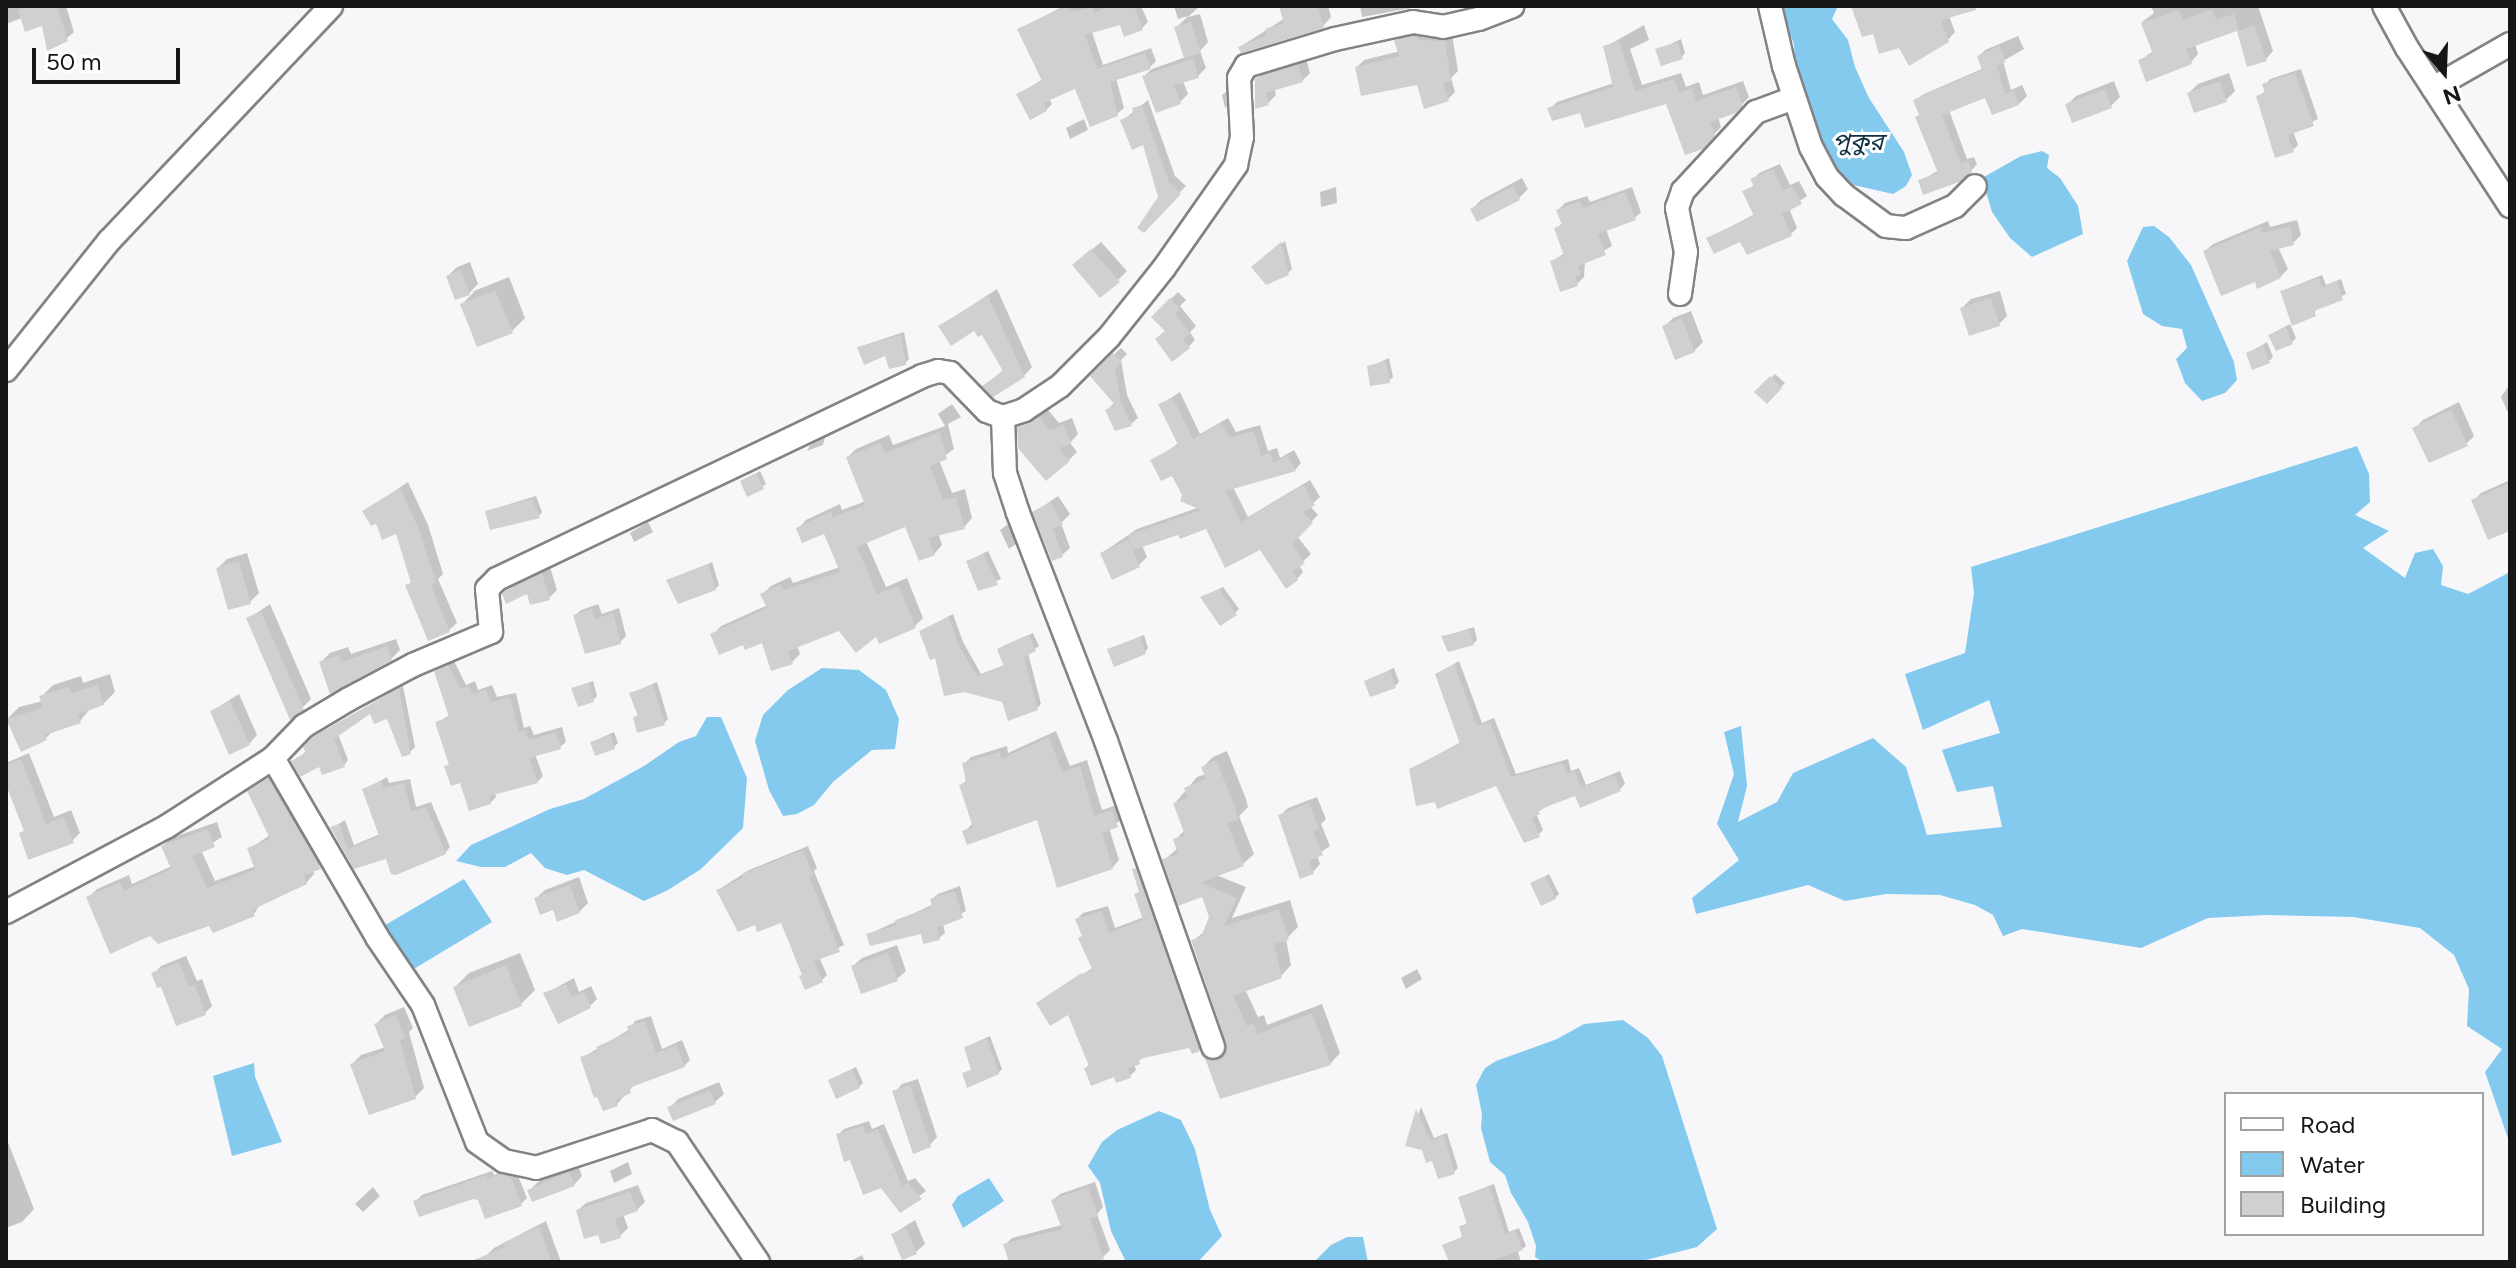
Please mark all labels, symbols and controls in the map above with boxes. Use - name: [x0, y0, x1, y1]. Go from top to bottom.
- scale bar: [36, 32, 184, 82]
- north arrow: [2404, 32, 2484, 112]
- text: 50 m: [46, 47, 102, 76]
- text: N: [2440, 80, 2464, 111]
- water label: পুকুর: [1833, 128, 1883, 156]
- legend: [2224, 1092, 2484, 1236]
- text: Road: [2300, 1110, 2355, 1139]
- text: Water: [2300, 1150, 2365, 1179]
- text: Building: [2300, 1190, 2386, 1219]

